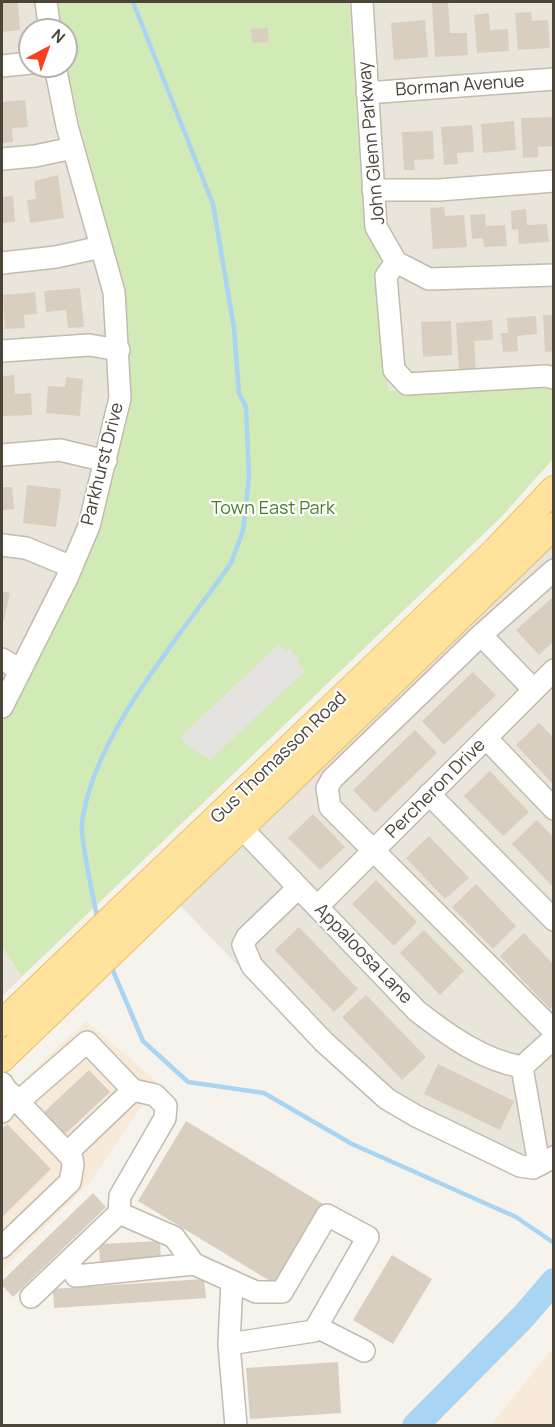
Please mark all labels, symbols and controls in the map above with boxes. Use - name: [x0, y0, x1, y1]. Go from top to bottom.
- north arrow: [18, 18, 78, 78]
- text: N: [47, 24, 70, 48]
- street label: John Glenn Parkway: [354, 60, 390, 226]
- street label: Borman Avenue: [395, 71, 525, 101]
- street label: Parkhurst Drive: [77, 400, 129, 528]
- park label: Town East Park: [211, 498, 335, 520]
- street label: Gus Thomasson Road: [207, 688, 351, 828]
- street label: Percheron Drive: [382, 735, 490, 843]
- street label: Appaloosa Lane: [310, 899, 416, 1009]

